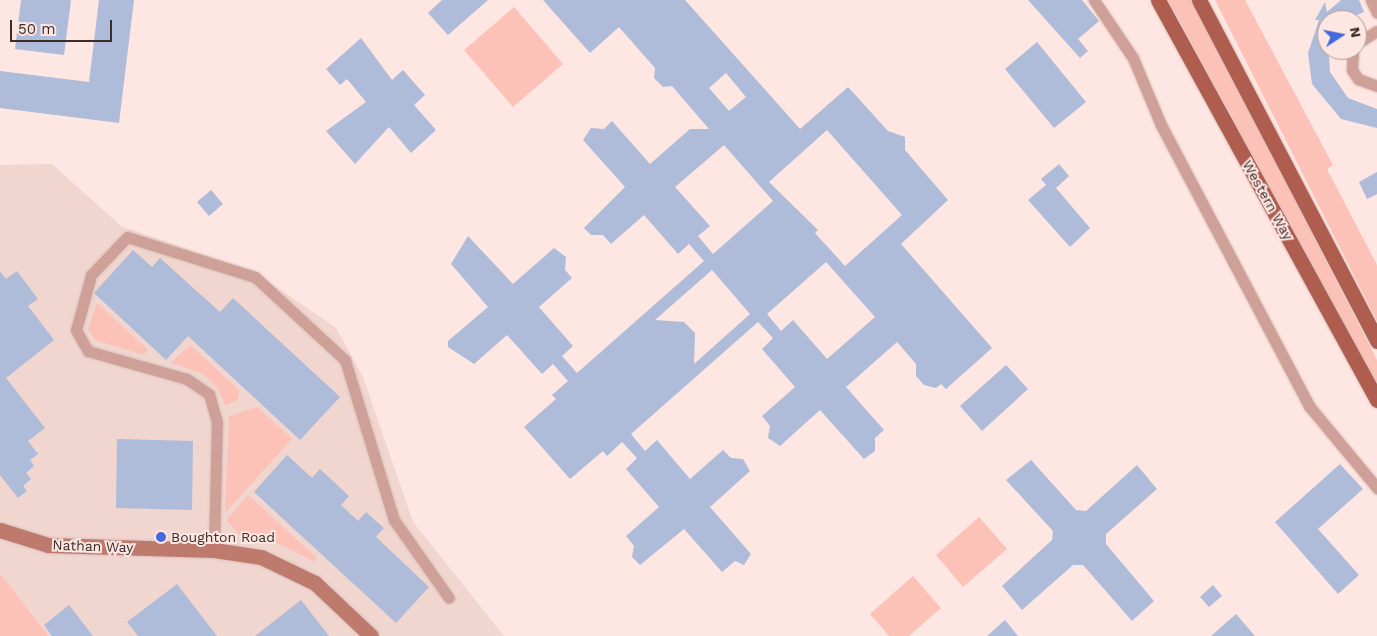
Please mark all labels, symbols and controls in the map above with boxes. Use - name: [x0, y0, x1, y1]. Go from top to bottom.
- scale bar: [12, 10, 115, 42]
- north arrow: [1317, 10, 1367, 60]
- text: 50 m: [18, 20, 55, 38]
- text: N: [1347, 26, 1365, 39]
- street label: Western Way: [1239, 157, 1297, 243]
- place label: Boughton Road: [171, 529, 275, 545]
- marker: Boughton Road: [155, 531, 167, 543]
- street label: Nathan Way: [52, 536, 134, 556]

